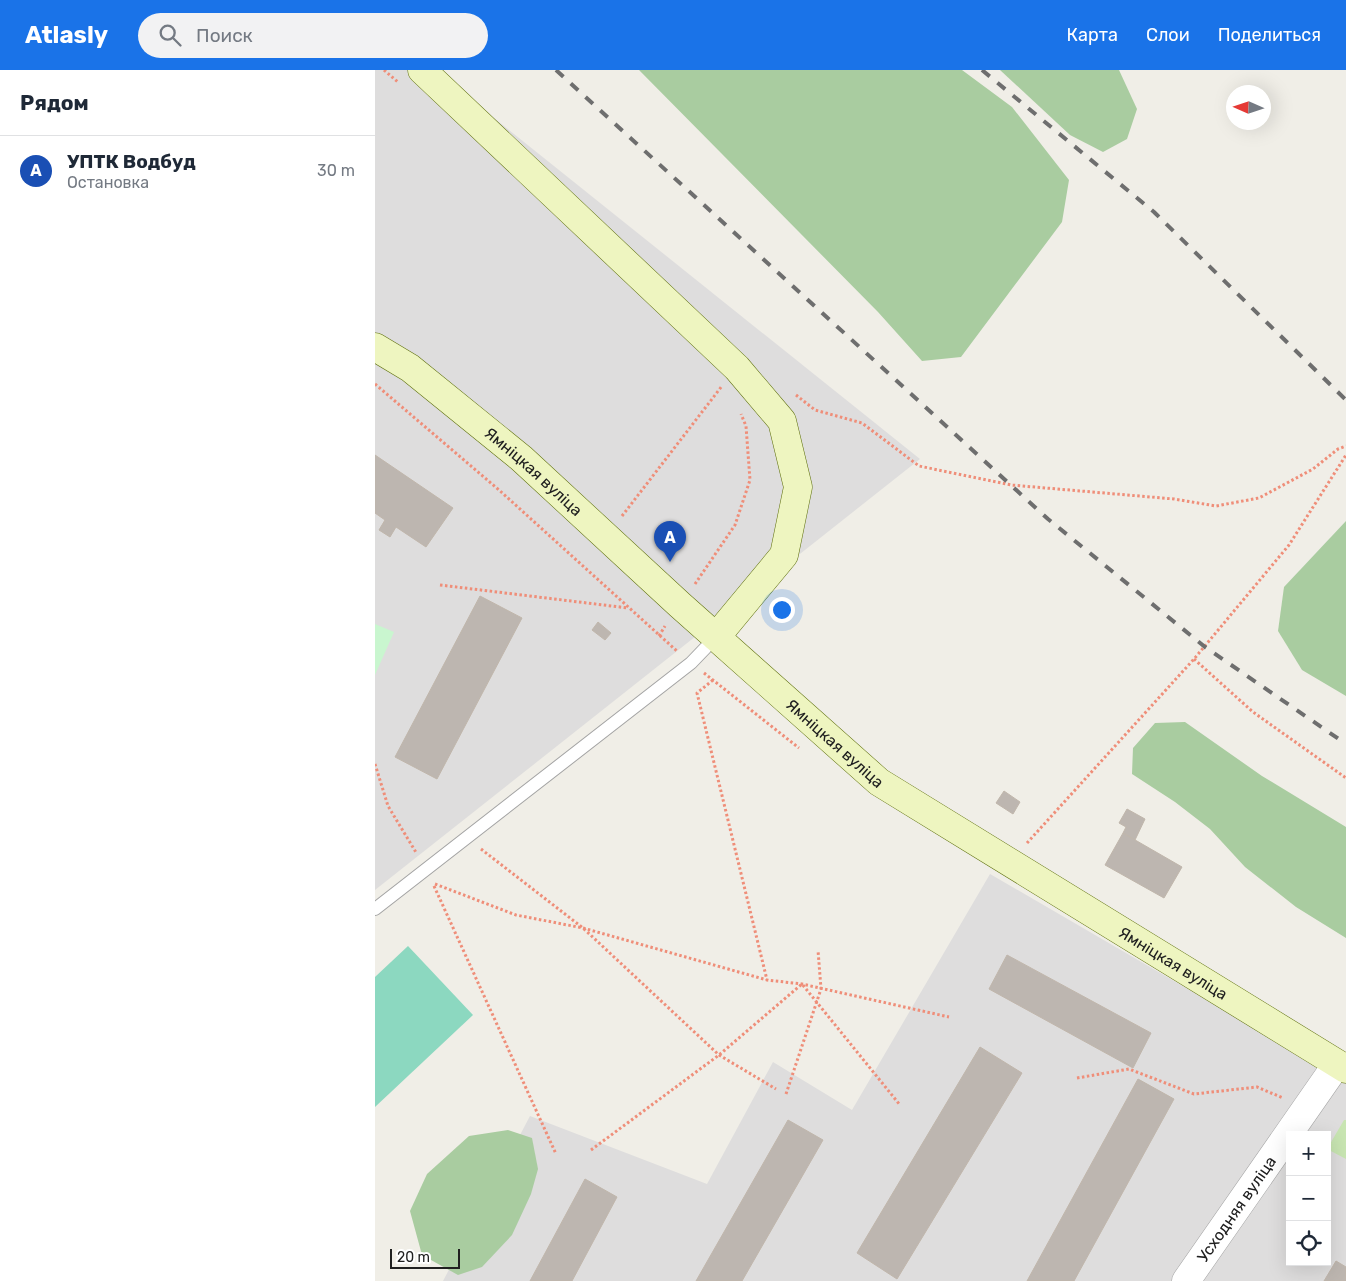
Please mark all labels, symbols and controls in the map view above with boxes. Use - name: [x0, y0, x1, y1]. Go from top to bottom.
- search box: [138, 13, 488, 58]
- text: Atlasly: [25, 21, 108, 49]
- icon: search: [156, 21, 184, 49]
- text: Поиск: [196, 24, 253, 47]
- text: Карта: [1067, 24, 1118, 46]
- text: Слои: [1146, 24, 1190, 46]
- text: Поделиться: [1218, 24, 1321, 46]
- north arrow: [1226, 85, 1271, 130]
- text: Рядом: [20, 90, 89, 115]
- text: УПТК Водбуд: [67, 150, 196, 173]
- text: A: [30, 161, 42, 180]
- text: 30 m: [317, 161, 355, 180]
- text: Остановка: [67, 173, 149, 192]
- street label: Ямніцкая вуліца: [481, 423, 586, 520]
- pin: A: [654, 521, 686, 562]
- your location: [769, 597, 795, 623]
- street label: Ямніцкая вуліца: [782, 695, 888, 792]
- street label: Ямніцкая вуліца: [1115, 923, 1231, 1004]
- map controls: [1286, 1131, 1331, 1266]
- button: +: [1286, 1131, 1331, 1176]
- street label: Усходняя вуліца: [1193, 1152, 1280, 1266]
- button: −: [1286, 1176, 1331, 1221]
- button: locate: [1286, 1221, 1331, 1266]
- scale bar: [390, 1246, 460, 1269]
- text: 20 m: [397, 1249, 430, 1266]

